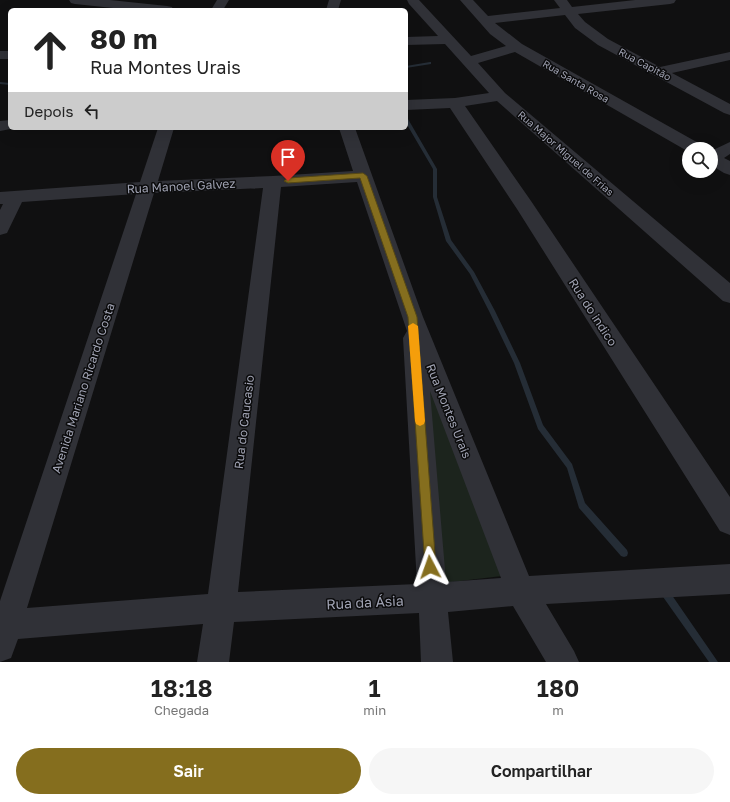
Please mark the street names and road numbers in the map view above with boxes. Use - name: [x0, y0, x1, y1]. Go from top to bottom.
- street label: Rua Capitão: [617, 45, 673, 83]
- street label: Rua Santa Rosa: [541, 57, 611, 105]
- street label: Rua Major Miguel de Frias: [516, 108, 616, 198]
- street label: Rua Manoel Galvez: [126, 176, 236, 196]
- street label: Rua do indico: [566, 275, 620, 349]
- street label: Avenida Mariano Ricardo Costa: [48, 301, 118, 475]
- street label: Rua Montes Urais: [423, 362, 475, 460]
- street label: Rua do Caucasio: [231, 374, 257, 470]
- street label: Rua da Ásia: [326, 591, 404, 613]

